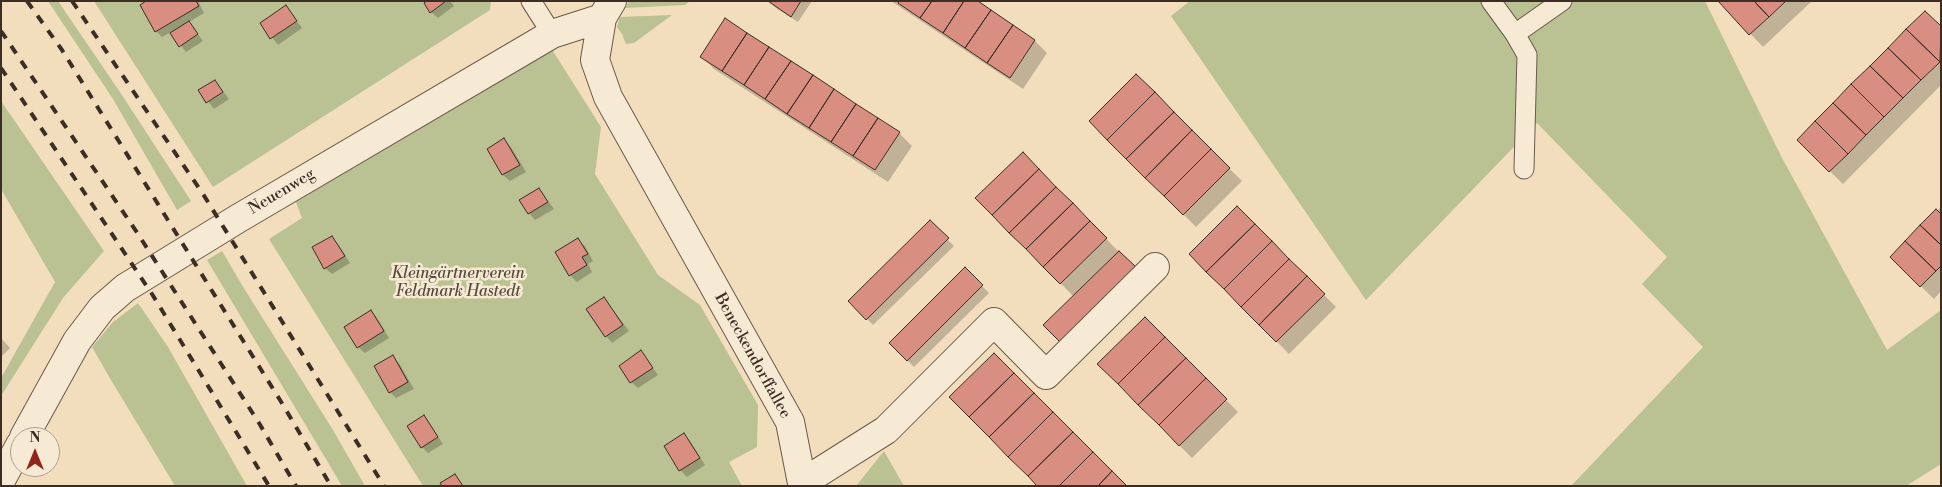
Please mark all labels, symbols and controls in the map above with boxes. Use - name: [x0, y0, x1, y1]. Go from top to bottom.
- street label: Neuenweg: [245, 165, 319, 219]
- park label: Kleingärtnerverein Feldmark Hastedt: [391, 264, 525, 302]
- street label: Beneckendorffallee: [710, 290, 794, 422]
- north arrow: [10, 427, 60, 477]
- text: N: [29, 429, 41, 447]

